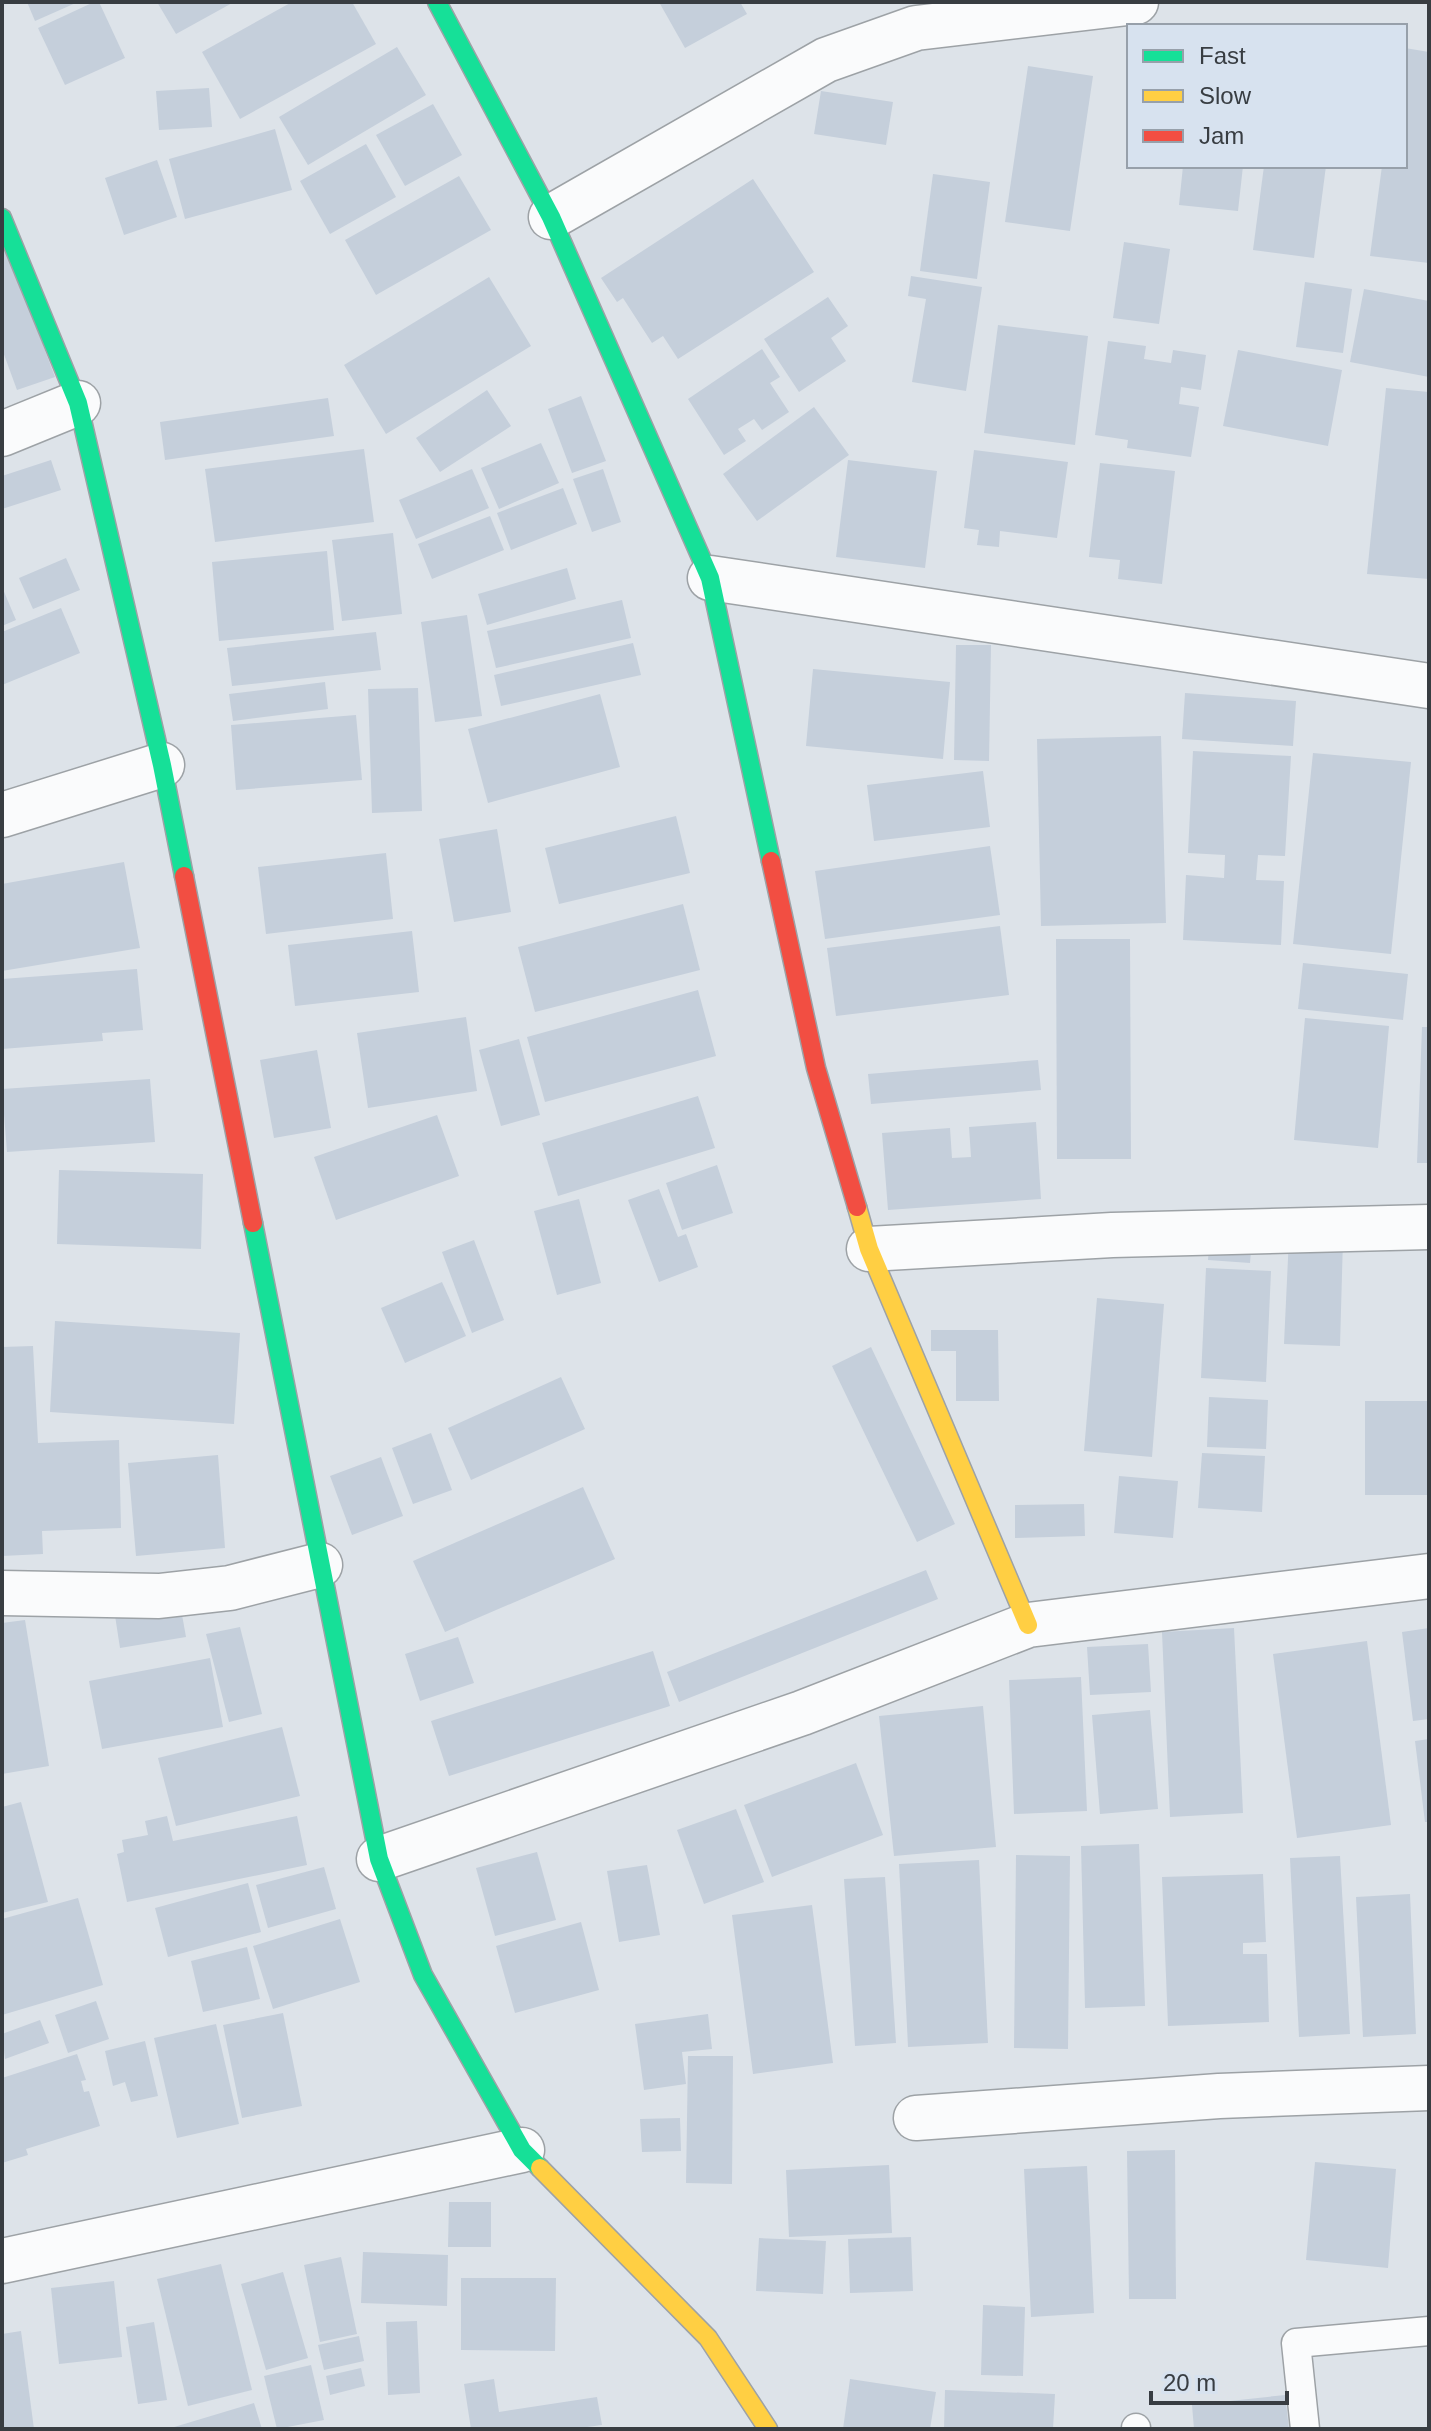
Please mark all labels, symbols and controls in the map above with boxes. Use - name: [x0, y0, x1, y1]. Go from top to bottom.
- legend: [1127, 24, 1407, 168]
- text: Fast: [1199, 42, 1246, 69]
- text: Slow: [1199, 82, 1252, 109]
- text: Jam: [1199, 122, 1244, 149]
- scale bar: [1151, 2355, 1287, 2405]
- text: 20 m: [1163, 2369, 1216, 2396]

